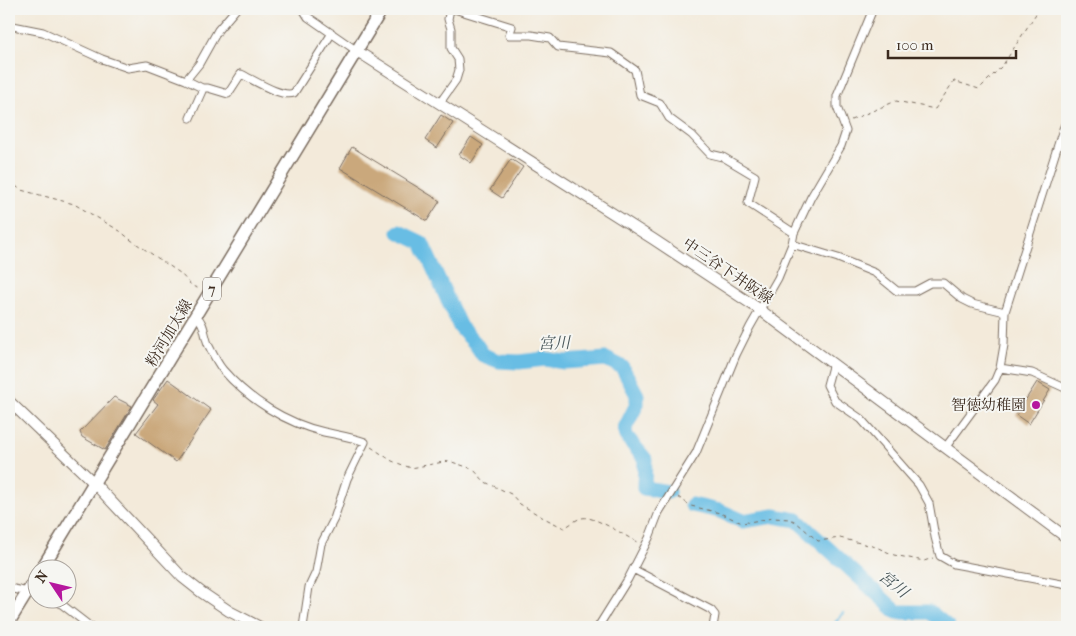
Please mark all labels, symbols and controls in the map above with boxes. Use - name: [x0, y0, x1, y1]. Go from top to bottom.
- scale bar: [888, 28, 1016, 60]
- text: 100 m: [896, 36, 934, 54]
- street label: 中三谷下井阪線: [679, 234, 777, 308]
- road number: 7: [203, 278, 221, 300]
- street label: 粉河加太線: [142, 296, 196, 370]
- water label: 宮川: [538, 333, 572, 353]
- place label: 智徳幼稚園: [951, 396, 1026, 414]
- marker: 智徳幼稚園: [1030, 399, 1042, 411]
- north arrow: [28, 558, 78, 608]
- text: N: [32, 567, 52, 586]
- water label: 宮川: [876, 567, 914, 603]

